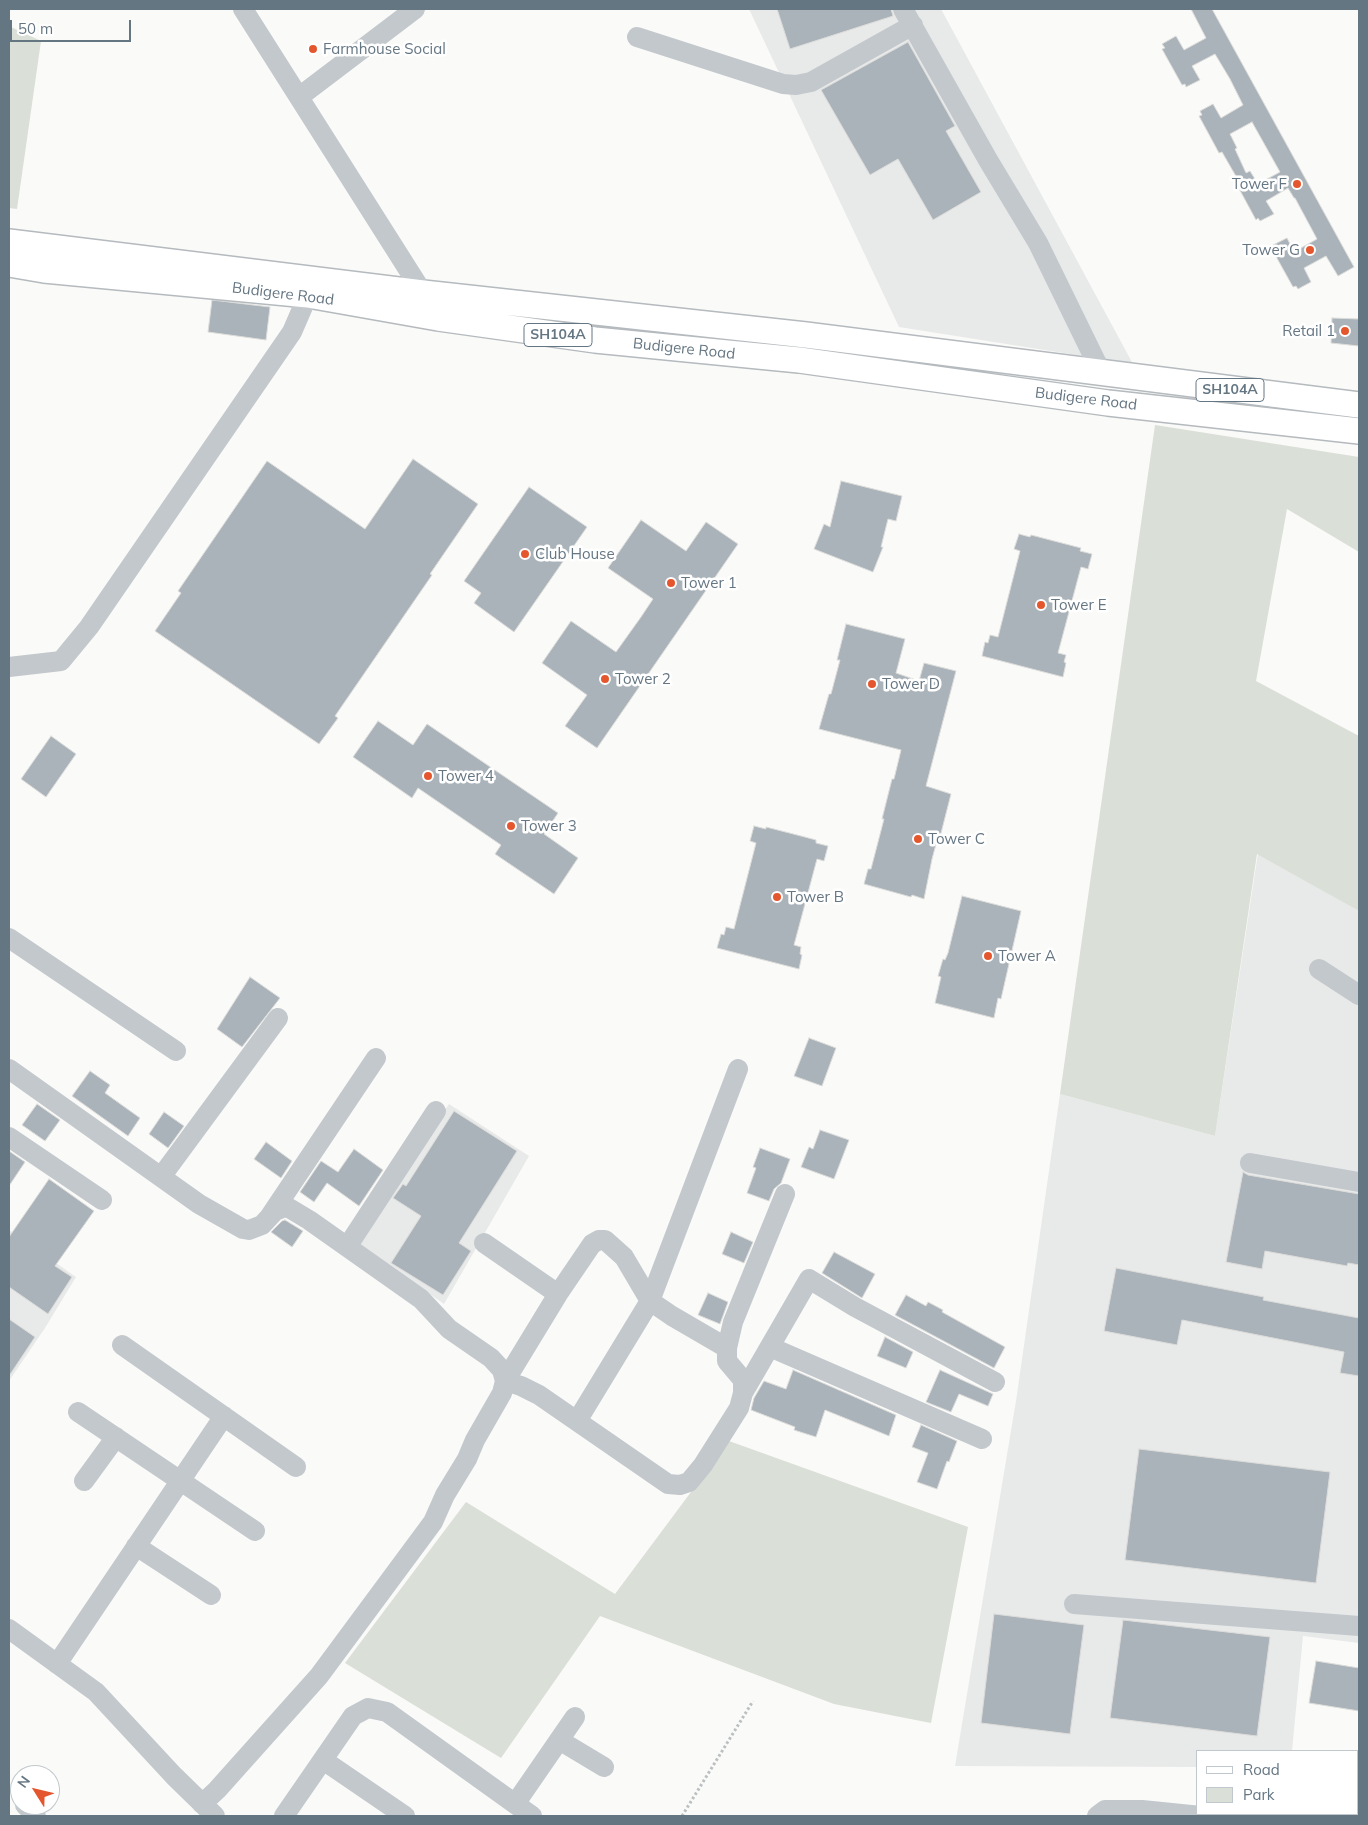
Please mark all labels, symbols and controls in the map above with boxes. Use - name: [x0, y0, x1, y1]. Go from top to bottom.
- scale bar: [12, 10, 134, 42]
- text: 50 m: [18, 19, 53, 38]
- place label: Farmhouse Social: [323, 40, 446, 58]
- marker: Farmhouse Social: [307, 43, 319, 55]
- place label: Tower F: [1232, 175, 1287, 193]
- marker: Tower F: [1291, 178, 1303, 190]
- place label: Tower G: [1242, 241, 1300, 259]
- marker: Tower G: [1304, 244, 1316, 256]
- street label: Budigere Road: [231, 279, 335, 309]
- place label: Retail 1: [1282, 322, 1335, 340]
- road number: SH104A: [524, 324, 592, 346]
- marker: Retail 1: [1339, 325, 1351, 337]
- street label: Budigere Road: [632, 335, 736, 363]
- road number: SH104A: [1196, 378, 1264, 402]
- street label: Budigere Road: [1034, 384, 1138, 414]
- place label: Club House: [535, 545, 615, 563]
- marker: Club House: [519, 548, 531, 560]
- place label: Tower 1: [681, 574, 737, 592]
- marker: Tower 1: [665, 577, 677, 589]
- place label: Tower E: [1051, 596, 1107, 614]
- marker: Tower E: [1035, 599, 1047, 611]
- place label: Tower 2: [615, 670, 671, 688]
- marker: Tower 2: [599, 673, 611, 685]
- place label: Tower D: [882, 675, 940, 693]
- marker: Tower D: [866, 678, 878, 690]
- place label: Tower 4: [438, 767, 494, 785]
- marker: Tower 4: [422, 770, 434, 782]
- place label: Tower 3: [521, 817, 577, 835]
- marker: Tower 3: [505, 820, 517, 832]
- place label: Tower C: [928, 830, 985, 848]
- marker: Tower C: [912, 833, 924, 845]
- place label: Tower B: [787, 888, 844, 906]
- marker: Tower B: [771, 891, 783, 903]
- place label: Tower A: [998, 947, 1056, 965]
- marker: Tower A: [982, 950, 994, 962]
- legend: [1196, 1750, 1358, 1815]
- text: Road: [1243, 1760, 1280, 1779]
- north arrow: [10, 1765, 60, 1815]
- text: N: [13, 1772, 34, 1791]
- text: Park: [1243, 1785, 1275, 1804]

